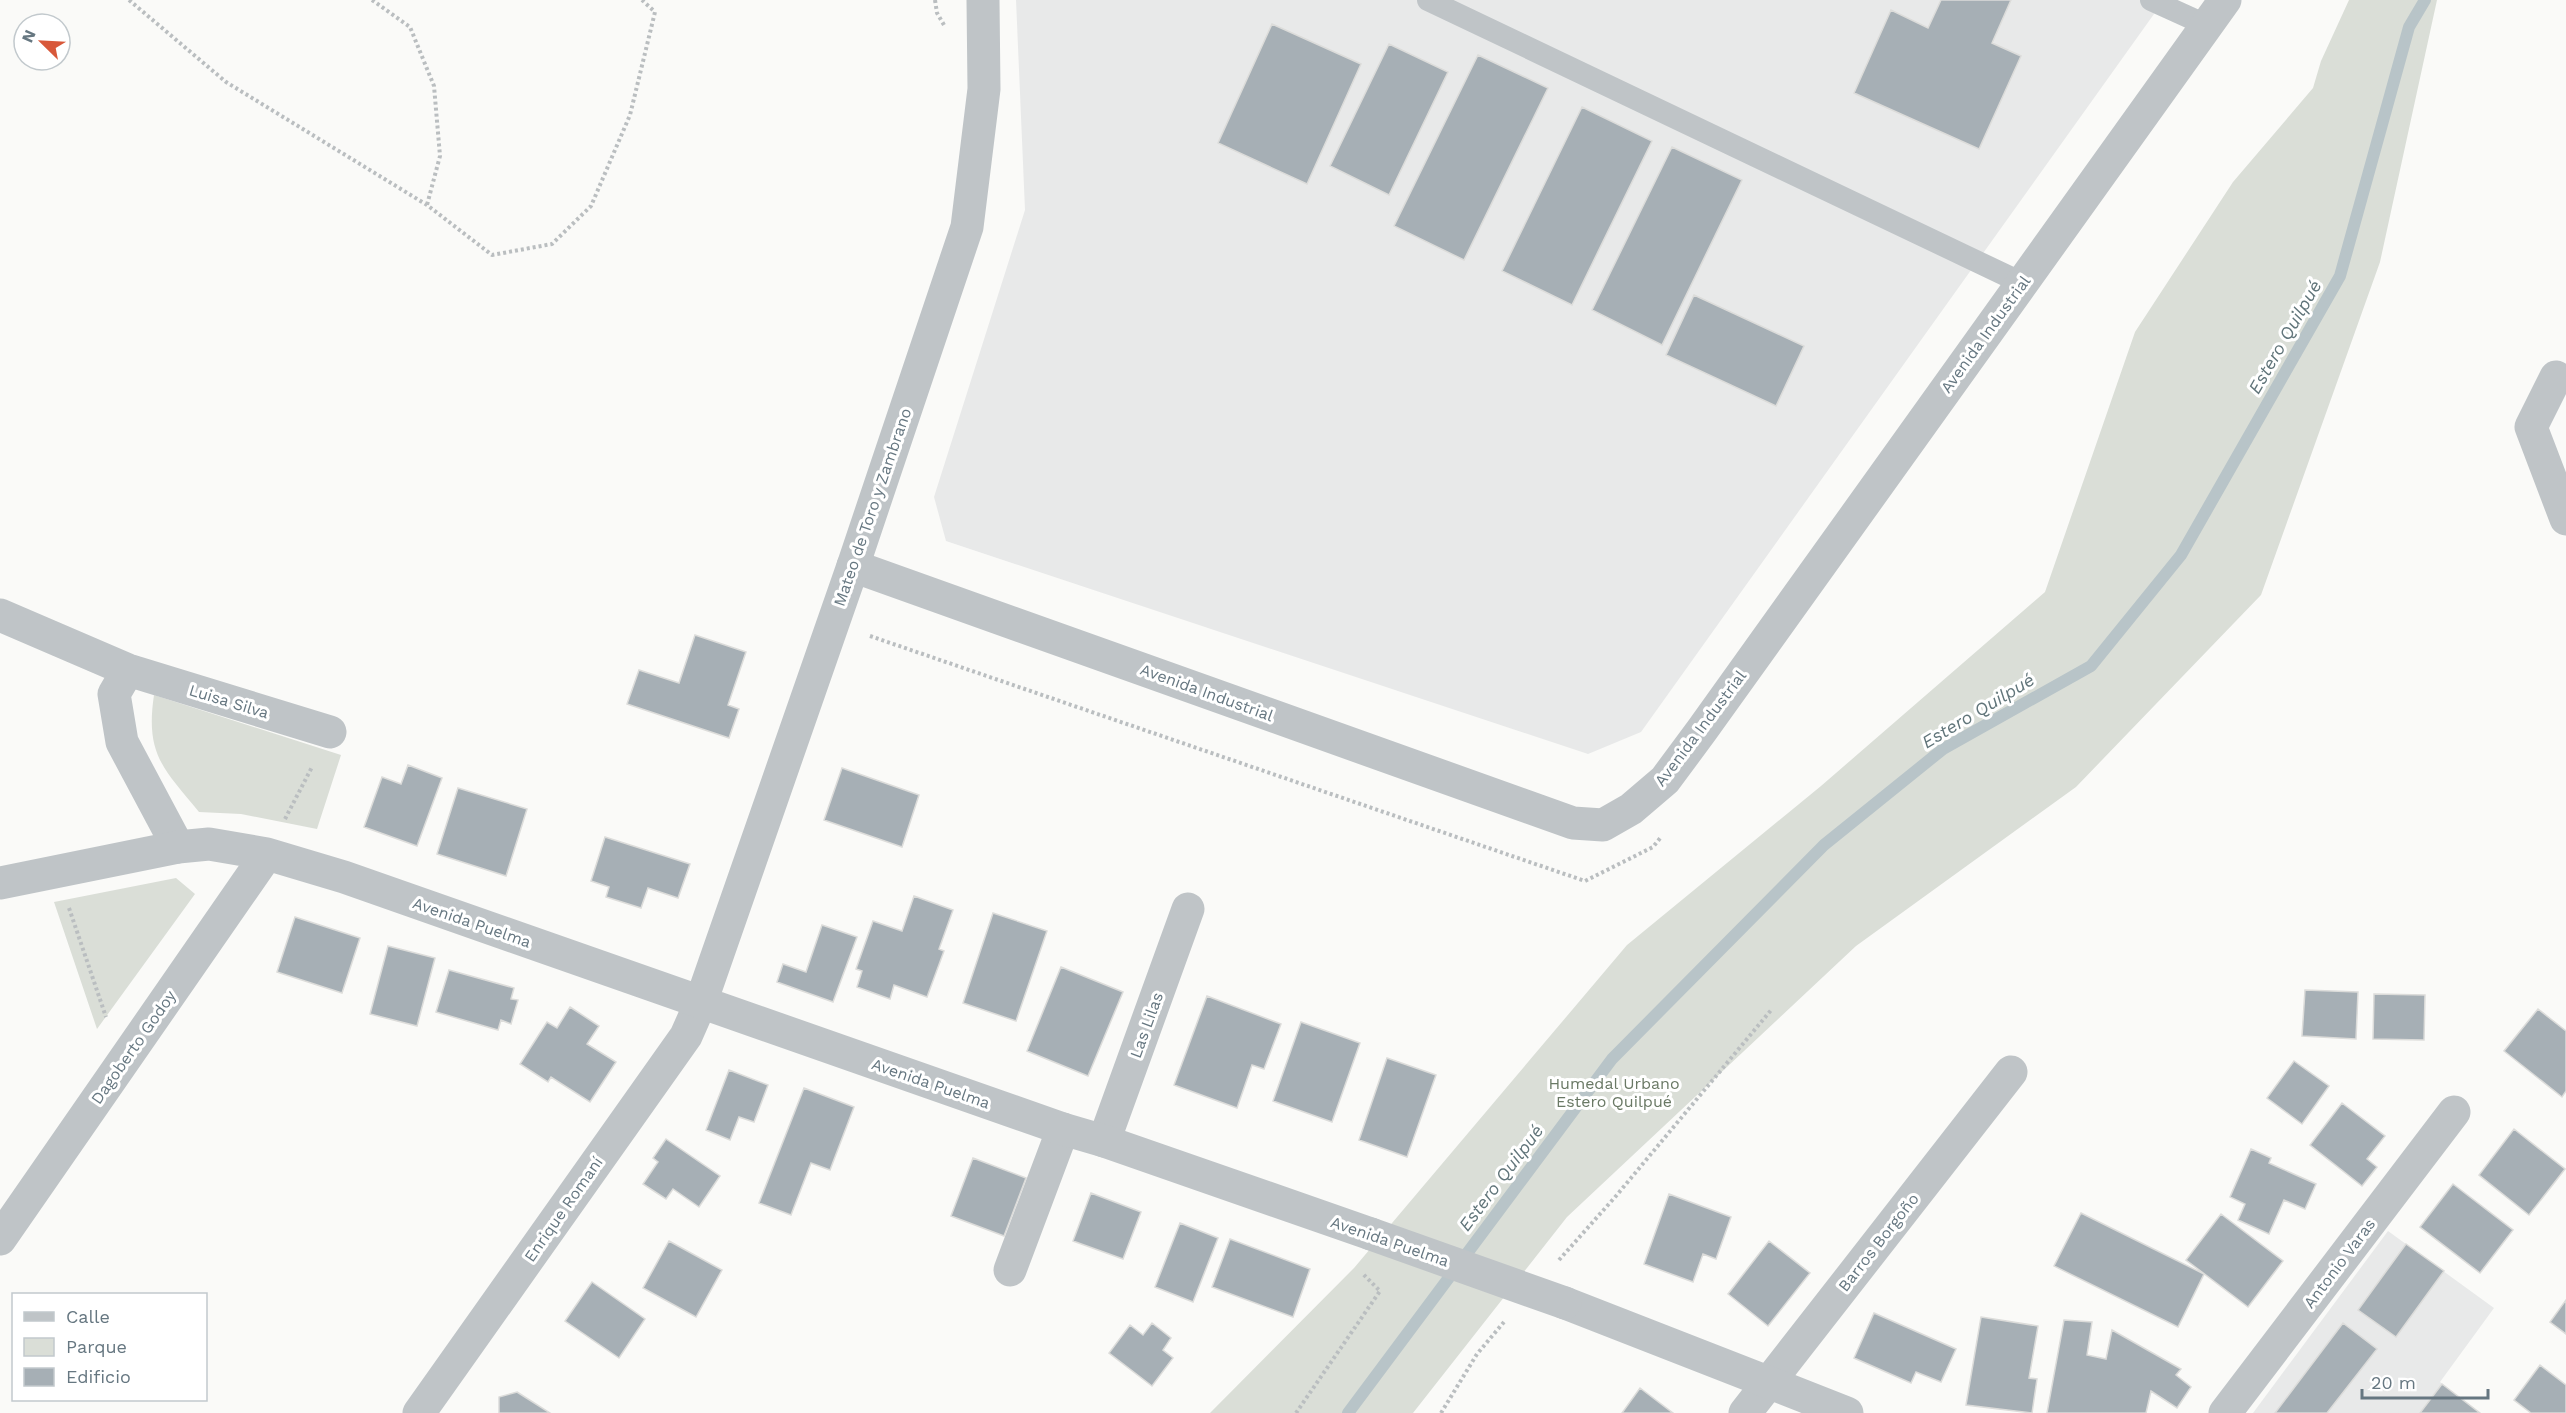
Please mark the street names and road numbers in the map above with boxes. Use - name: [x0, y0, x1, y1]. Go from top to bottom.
- street label: Avenida Industrial: [1936, 272, 2034, 397]
- street label: Mateo de Toro y Zambrano: [830, 405, 915, 609]
- street label: Avenida Industrial: [1138, 660, 1276, 725]
- street label: Avenida Industrial: [1651, 666, 1750, 790]
- street label: Luisa Silva: [187, 680, 271, 723]
- street label: Avenida Puelma: [410, 893, 534, 952]
- street label: Dagoberto Godoy: [87, 986, 180, 1108]
- street label: Las Lilas: [1126, 990, 1167, 1061]
- street label: Avenida Puelma: [869, 1054, 993, 1113]
- street label: Enrique Romaní: [520, 1153, 607, 1265]
- street label: Barros Borgoño: [1834, 1189, 1923, 1295]
- street label: Avenida Puelma: [1328, 1212, 1452, 1271]
- street label: Antonio Varas: [2299, 1215, 2379, 1312]

